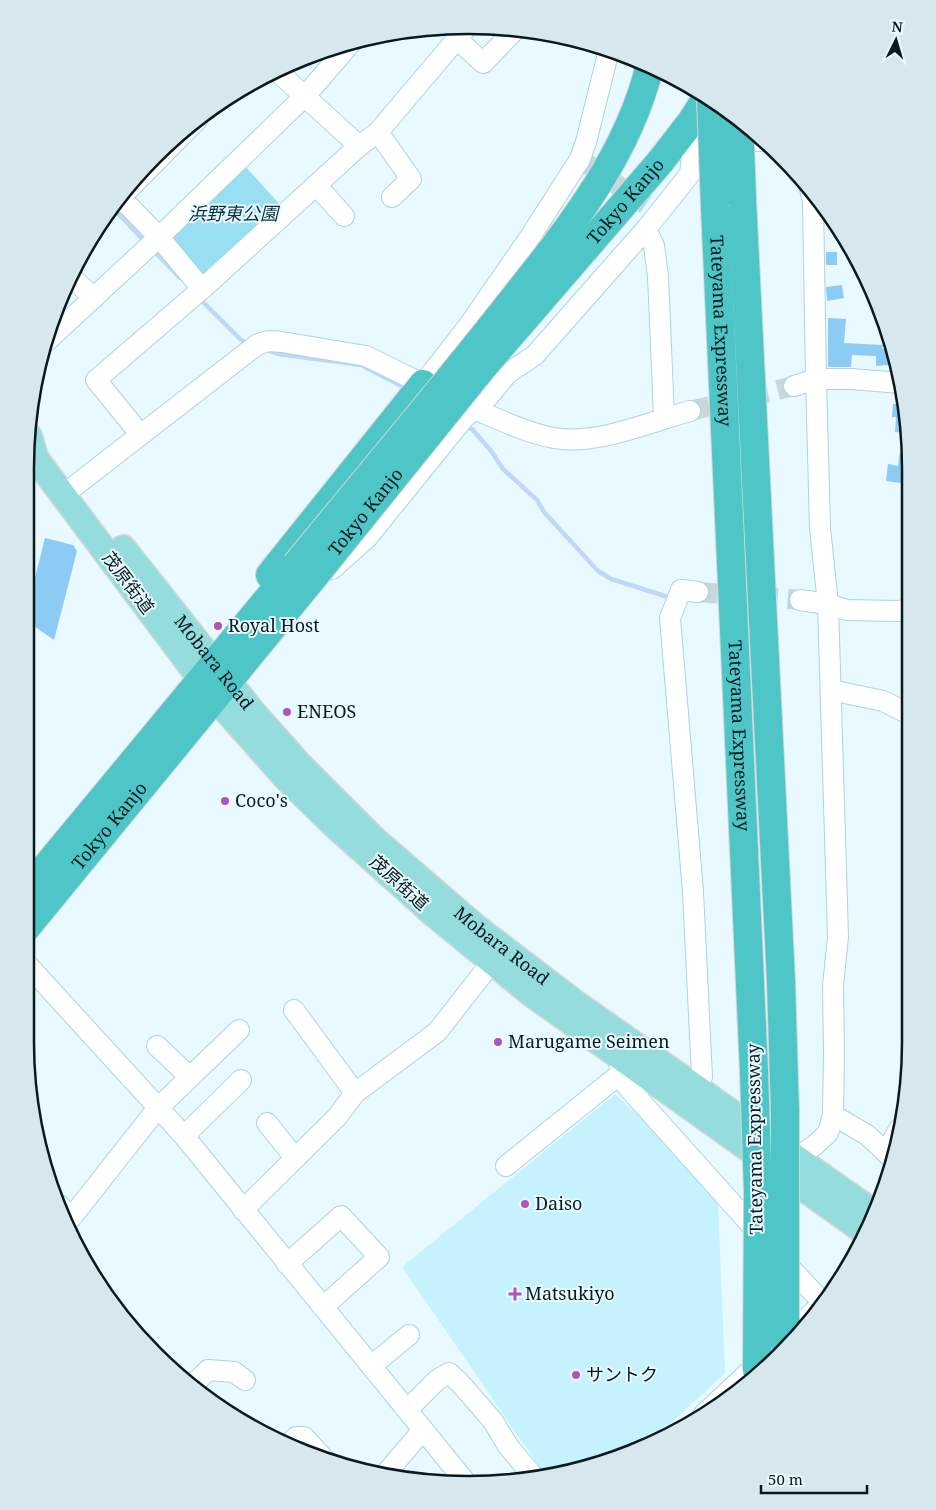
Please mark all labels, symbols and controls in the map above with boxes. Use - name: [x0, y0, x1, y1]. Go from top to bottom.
- north arrow: [871, 15, 921, 65]
- text: N: [891, 17, 904, 36]
- street label: Tokyo Kanjo: [581, 153, 669, 249]
- park label: 浜野東公園: [188, 201, 281, 225]
- street label: Tateyama Expressway: [705, 235, 738, 428]
- street label: Tokyo Kanjo: [322, 462, 408, 560]
- street label: 茂原街道: [98, 546, 160, 618]
- street label: Mobara Road: [169, 609, 259, 714]
- place label: Royal Host: [228, 613, 320, 637]
- marker: Royal Host: [212, 620, 224, 632]
- street label: Tateyama Expressway: [724, 639, 756, 832]
- place label: ENEOS: [297, 699, 356, 723]
- marker: ENEOS: [281, 706, 293, 718]
- street label: Tokyo Kanjo: [66, 776, 152, 874]
- place label: Coco's: [235, 788, 288, 812]
- marker: Coco's: [219, 795, 231, 807]
- street label: 茂原街道: [365, 849, 434, 915]
- street label: Mobara Road: [449, 900, 554, 990]
- place label: Marugame Seimen: [508, 1029, 670, 1053]
- marker: Marugame Seimen: [492, 1036, 504, 1048]
- street label: Tateyama Expressway: [740, 1042, 768, 1235]
- place label: Daiso: [535, 1191, 582, 1215]
- marker: Daiso: [519, 1198, 531, 1210]
- place label: Matsukiyo: [525, 1281, 615, 1305]
- marker: Matsukiyo: [509, 1288, 521, 1300]
- place label: サントク: [586, 1362, 658, 1386]
- marker: サントク: [570, 1369, 582, 1381]
- scale bar: [761, 1462, 867, 1494]
- text: 50 m: [768, 1469, 803, 1489]

